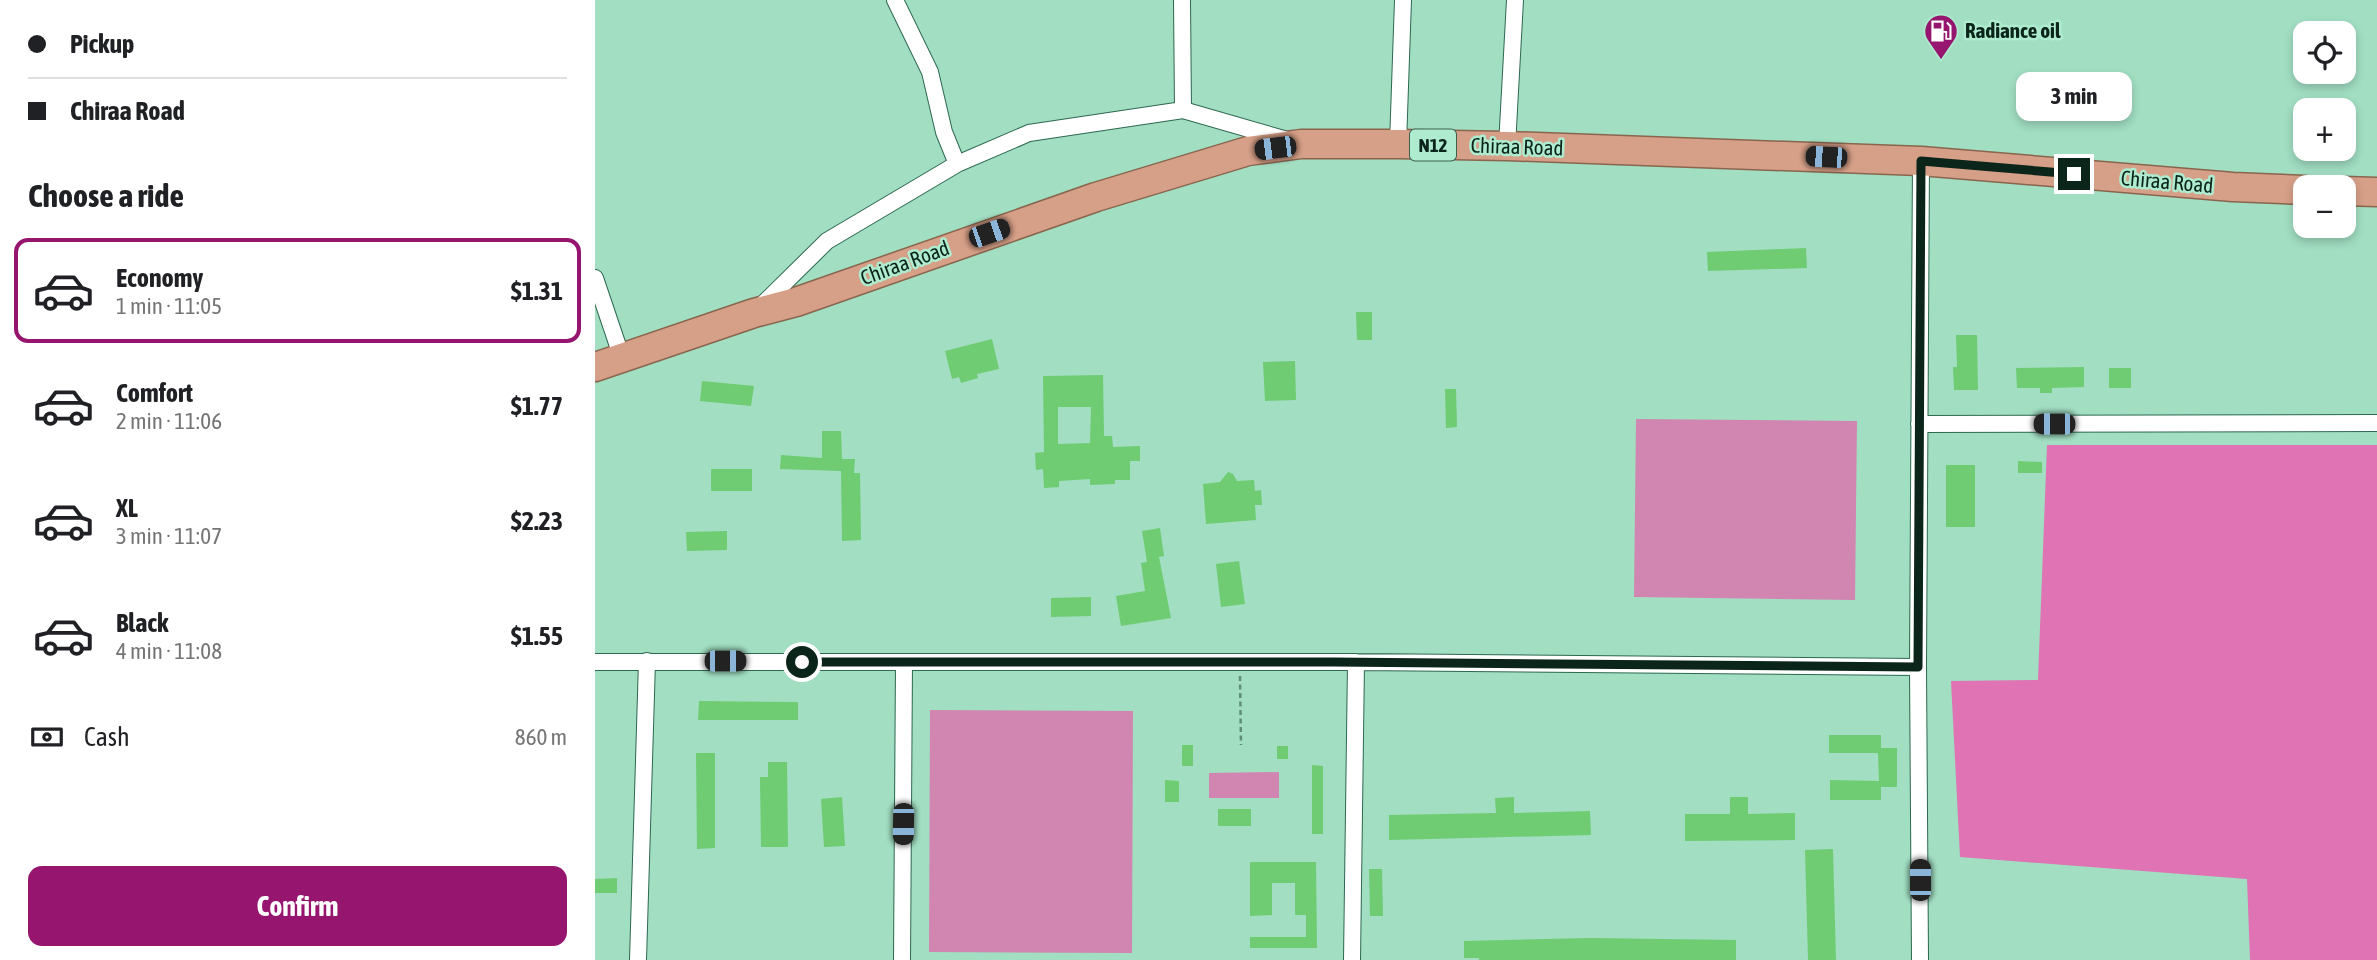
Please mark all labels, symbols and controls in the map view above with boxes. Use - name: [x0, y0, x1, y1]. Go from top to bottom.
- fuel station icon: Radiance oil: [1922, 12, 1960, 61]
- place label: Radiance oil: [1965, 18, 2061, 42]
- map controls: [2293, 21, 2356, 238]
- button: locate: [2293, 21, 2356, 84]
- text: Pickup: [70, 29, 134, 59]
- callout: 3 min: [2016, 72, 2132, 122]
- text: 3 min: [2051, 83, 2097, 109]
- text: Chiraa Road: [70, 96, 185, 126]
- button: +: [2293, 98, 2356, 161]
- road number: N12: [1410, 130, 1456, 160]
- street label: Chiraa Road: [1470, 132, 1564, 160]
- car: [1253, 135, 1298, 161]
- car: [1805, 145, 1848, 169]
- route end: [2058, 158, 2090, 190]
- street label: Chiraa Road: [2120, 165, 2214, 197]
- button: −: [2293, 175, 2356, 238]
- text: Choose a ride: [28, 177, 184, 214]
- car: [966, 216, 1013, 250]
- street label: Chiraa Road: [857, 235, 952, 289]
- icon: car: [32, 259, 95, 322]
- text: Economy: [116, 263, 203, 293]
- text: $1.31: [511, 276, 563, 306]
- text: 1 min · 11:05: [116, 293, 222, 319]
- icon: car: [32, 374, 95, 437]
- text: Comfort: [116, 378, 193, 408]
- text: $1.77: [511, 391, 563, 421]
- text: 2 min · 11:06: [116, 408, 222, 434]
- car: [2034, 414, 2076, 435]
- icon: car: [32, 489, 95, 552]
- text: XL: [116, 493, 138, 523]
- text: $2.23: [511, 506, 563, 536]
- text: 3 min · 11:07: [116, 523, 222, 549]
- icon: car: [32, 604, 95, 667]
- text: Black: [116, 608, 168, 638]
- text: $1.55: [511, 621, 563, 651]
- text: 4 min · 11:08: [116, 638, 222, 664]
- route start: [786, 646, 818, 678]
- car: [705, 651, 747, 672]
- icon: cash: [28, 718, 66, 756]
- text: Cash: [84, 722, 130, 752]
- text: 860 m: [515, 724, 567, 750]
- car: [893, 803, 914, 845]
- car: [1910, 859, 1931, 901]
- button: Confirm: [28, 866, 567, 946]

